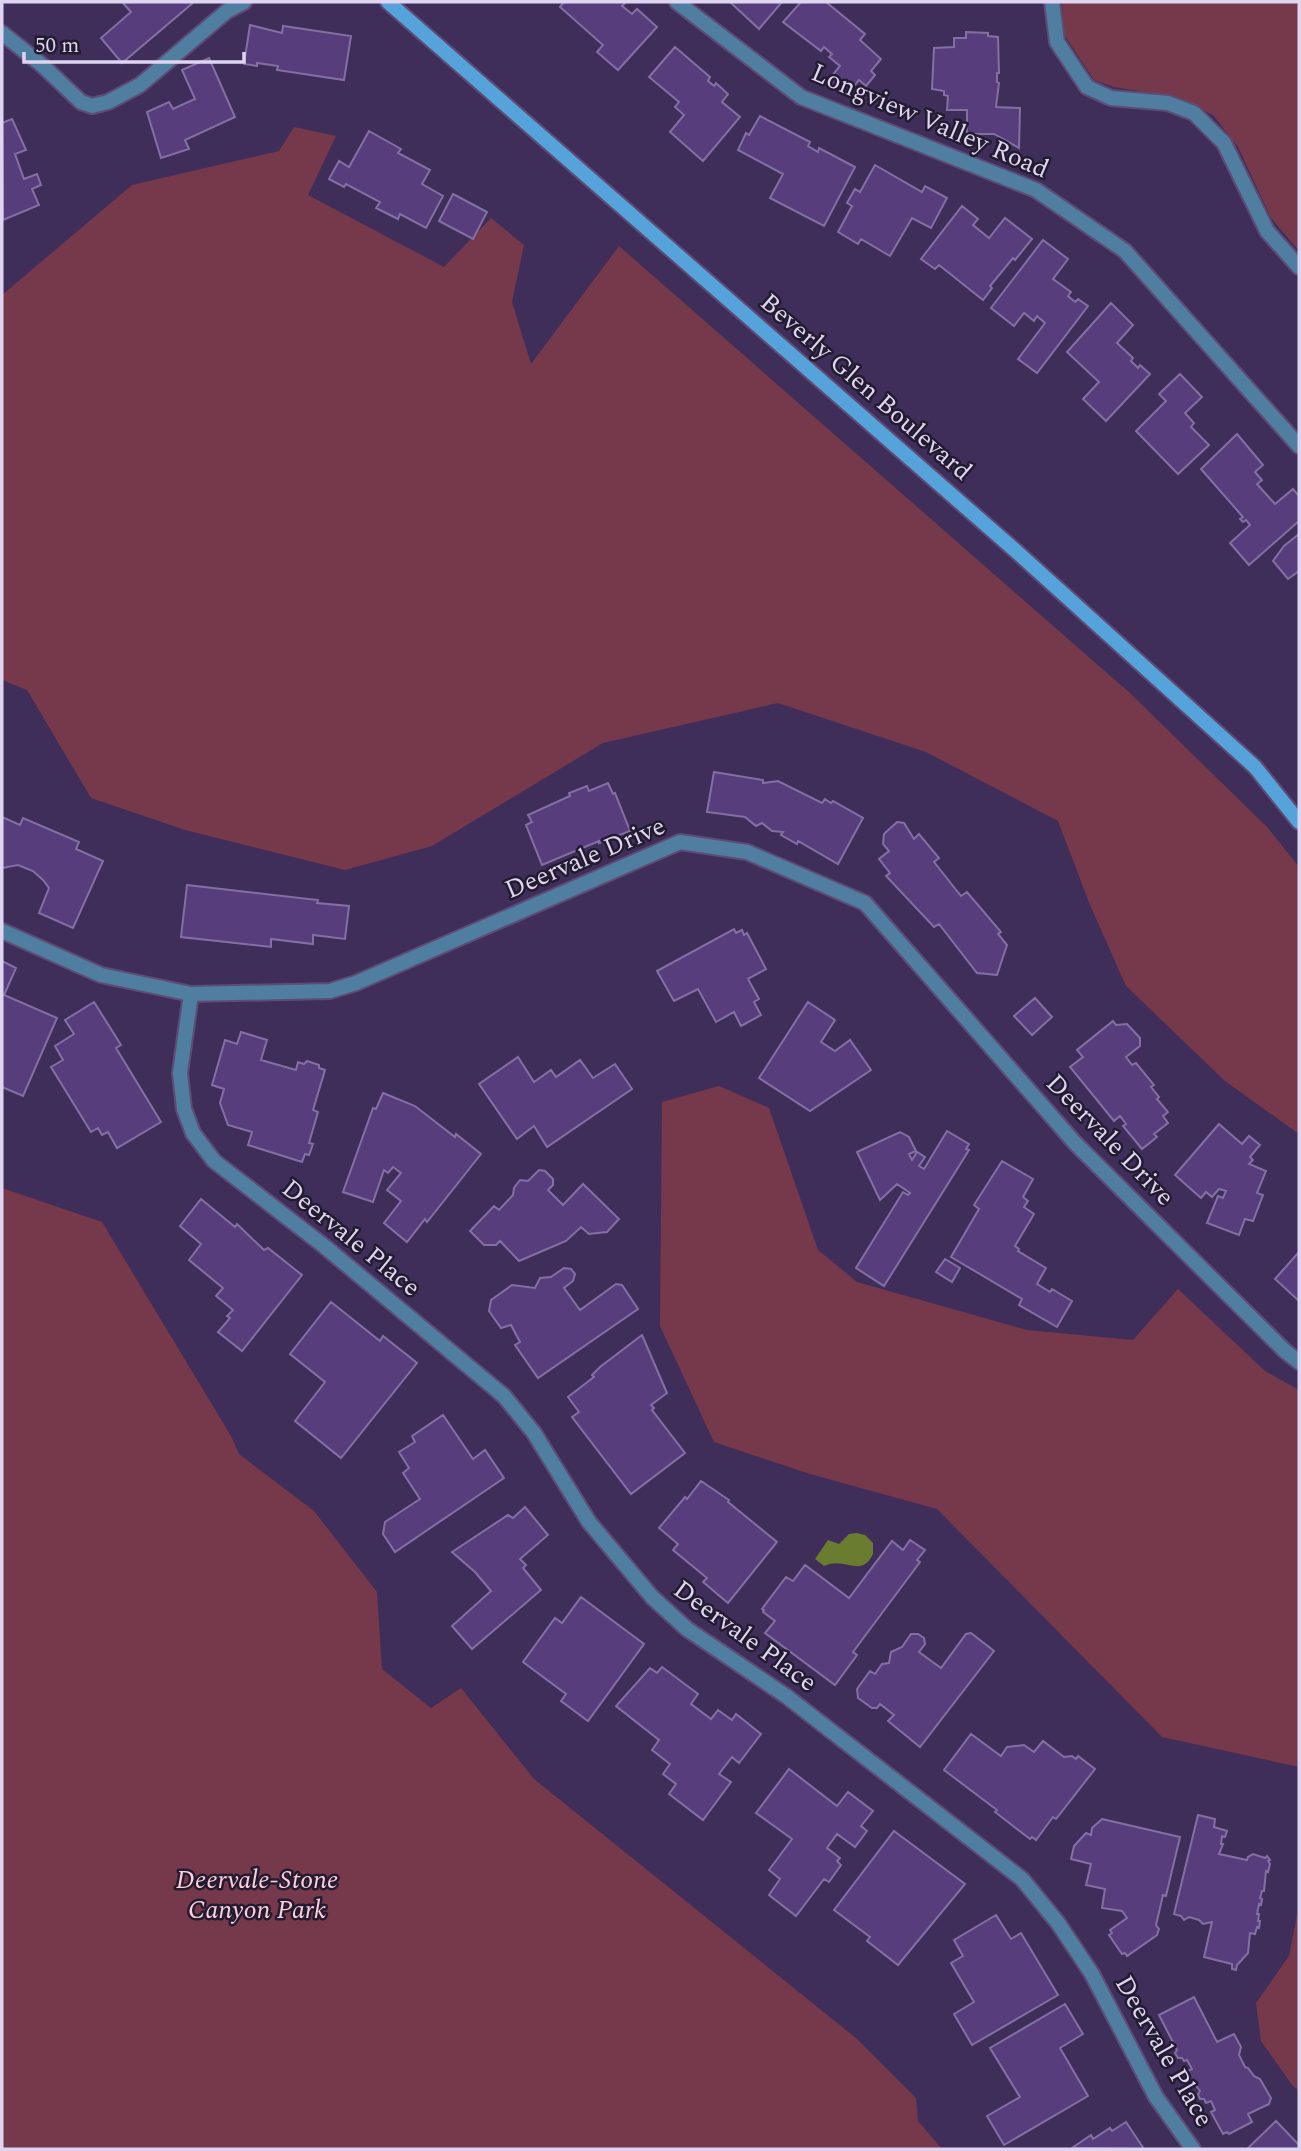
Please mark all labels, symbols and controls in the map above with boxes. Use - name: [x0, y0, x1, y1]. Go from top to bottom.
- scale bar: [24, 21, 245, 65]
- text: 50 m: [35, 30, 79, 62]
- street label: Longview Valley Road: [805, 53, 1055, 189]
- street label: Beverly Glen Boulevard: [751, 283, 981, 491]
- street label: Deervale Drive: [498, 806, 672, 910]
- street label: Deervale Drive: [1036, 1065, 1184, 1215]
- street label: Deervale Place: [273, 1169, 429, 1307]
- street label: Deervale Place: [665, 1570, 825, 1702]
- park label: Deervale-Stone Canyon Park: [176, 1860, 338, 1930]
- street label: Deervale Place: [1104, 1968, 1224, 2134]

